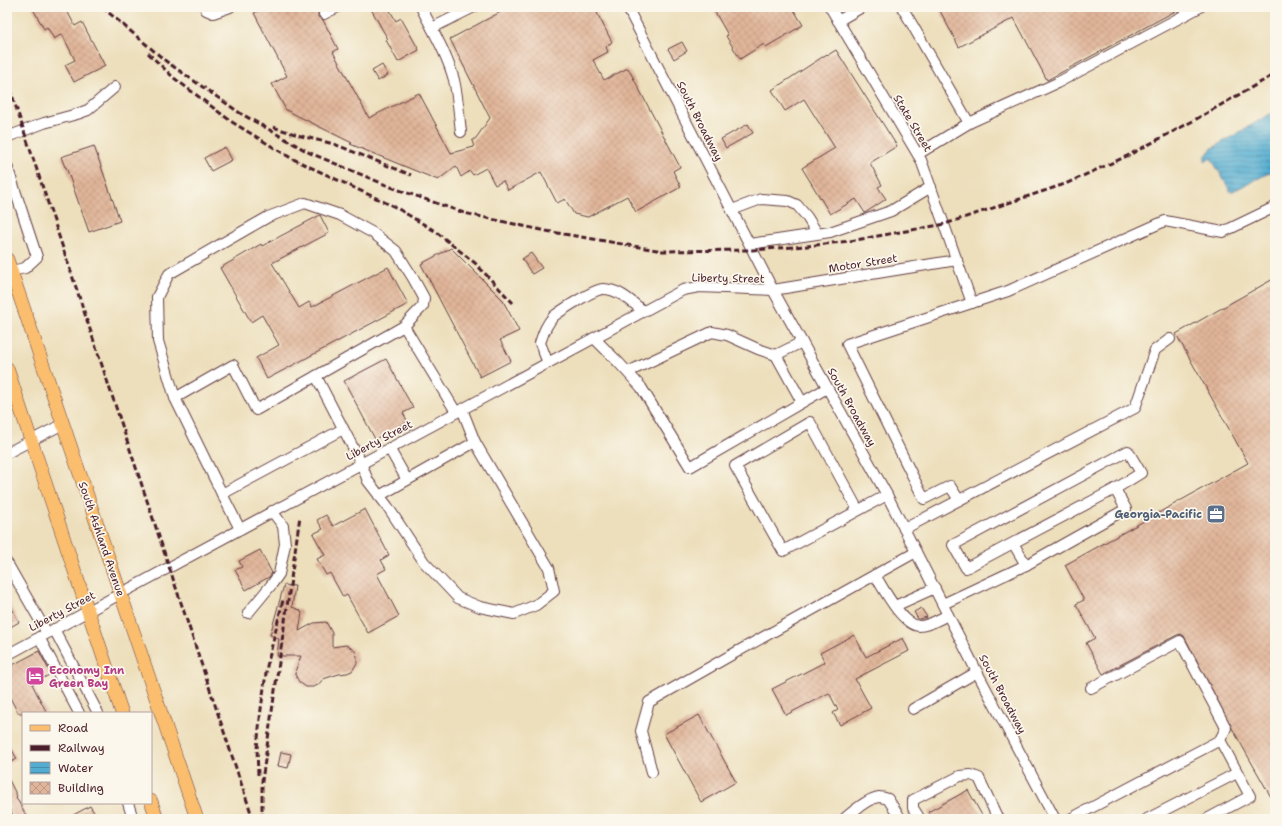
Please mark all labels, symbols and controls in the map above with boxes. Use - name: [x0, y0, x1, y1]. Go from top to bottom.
- street label: South Broadway: [673, 79, 726, 164]
- street label: State Street: [890, 92, 936, 155]
- street label: Motor Street: [828, 251, 899, 276]
- street label: Liberty Street: [691, 270, 765, 287]
- street label: South Broadway: [824, 365, 879, 449]
- street label: Liberty Street: [343, 417, 415, 464]
- street label: South Ashland Avenue: [75, 480, 128, 599]
- office icon: Georgia-Pacific: [1205, 503, 1227, 525]
- place label: Georgia-Pacific: [1114, 507, 1202, 522]
- street label: Liberty Street: [26, 588, 98, 635]
- street label: South Broadway: [975, 652, 1030, 737]
- place label: Economy Inn Green Bay: [49, 663, 125, 691]
- hotel icon: Economy Inn Green Bay: [24, 665, 46, 687]
- legend: [22, 712, 152, 804]
- text: Road: [58, 720, 89, 736]
- text: Railway: [58, 740, 105, 756]
- text: Water: [58, 760, 94, 776]
- text: Building: [58, 780, 104, 796]

